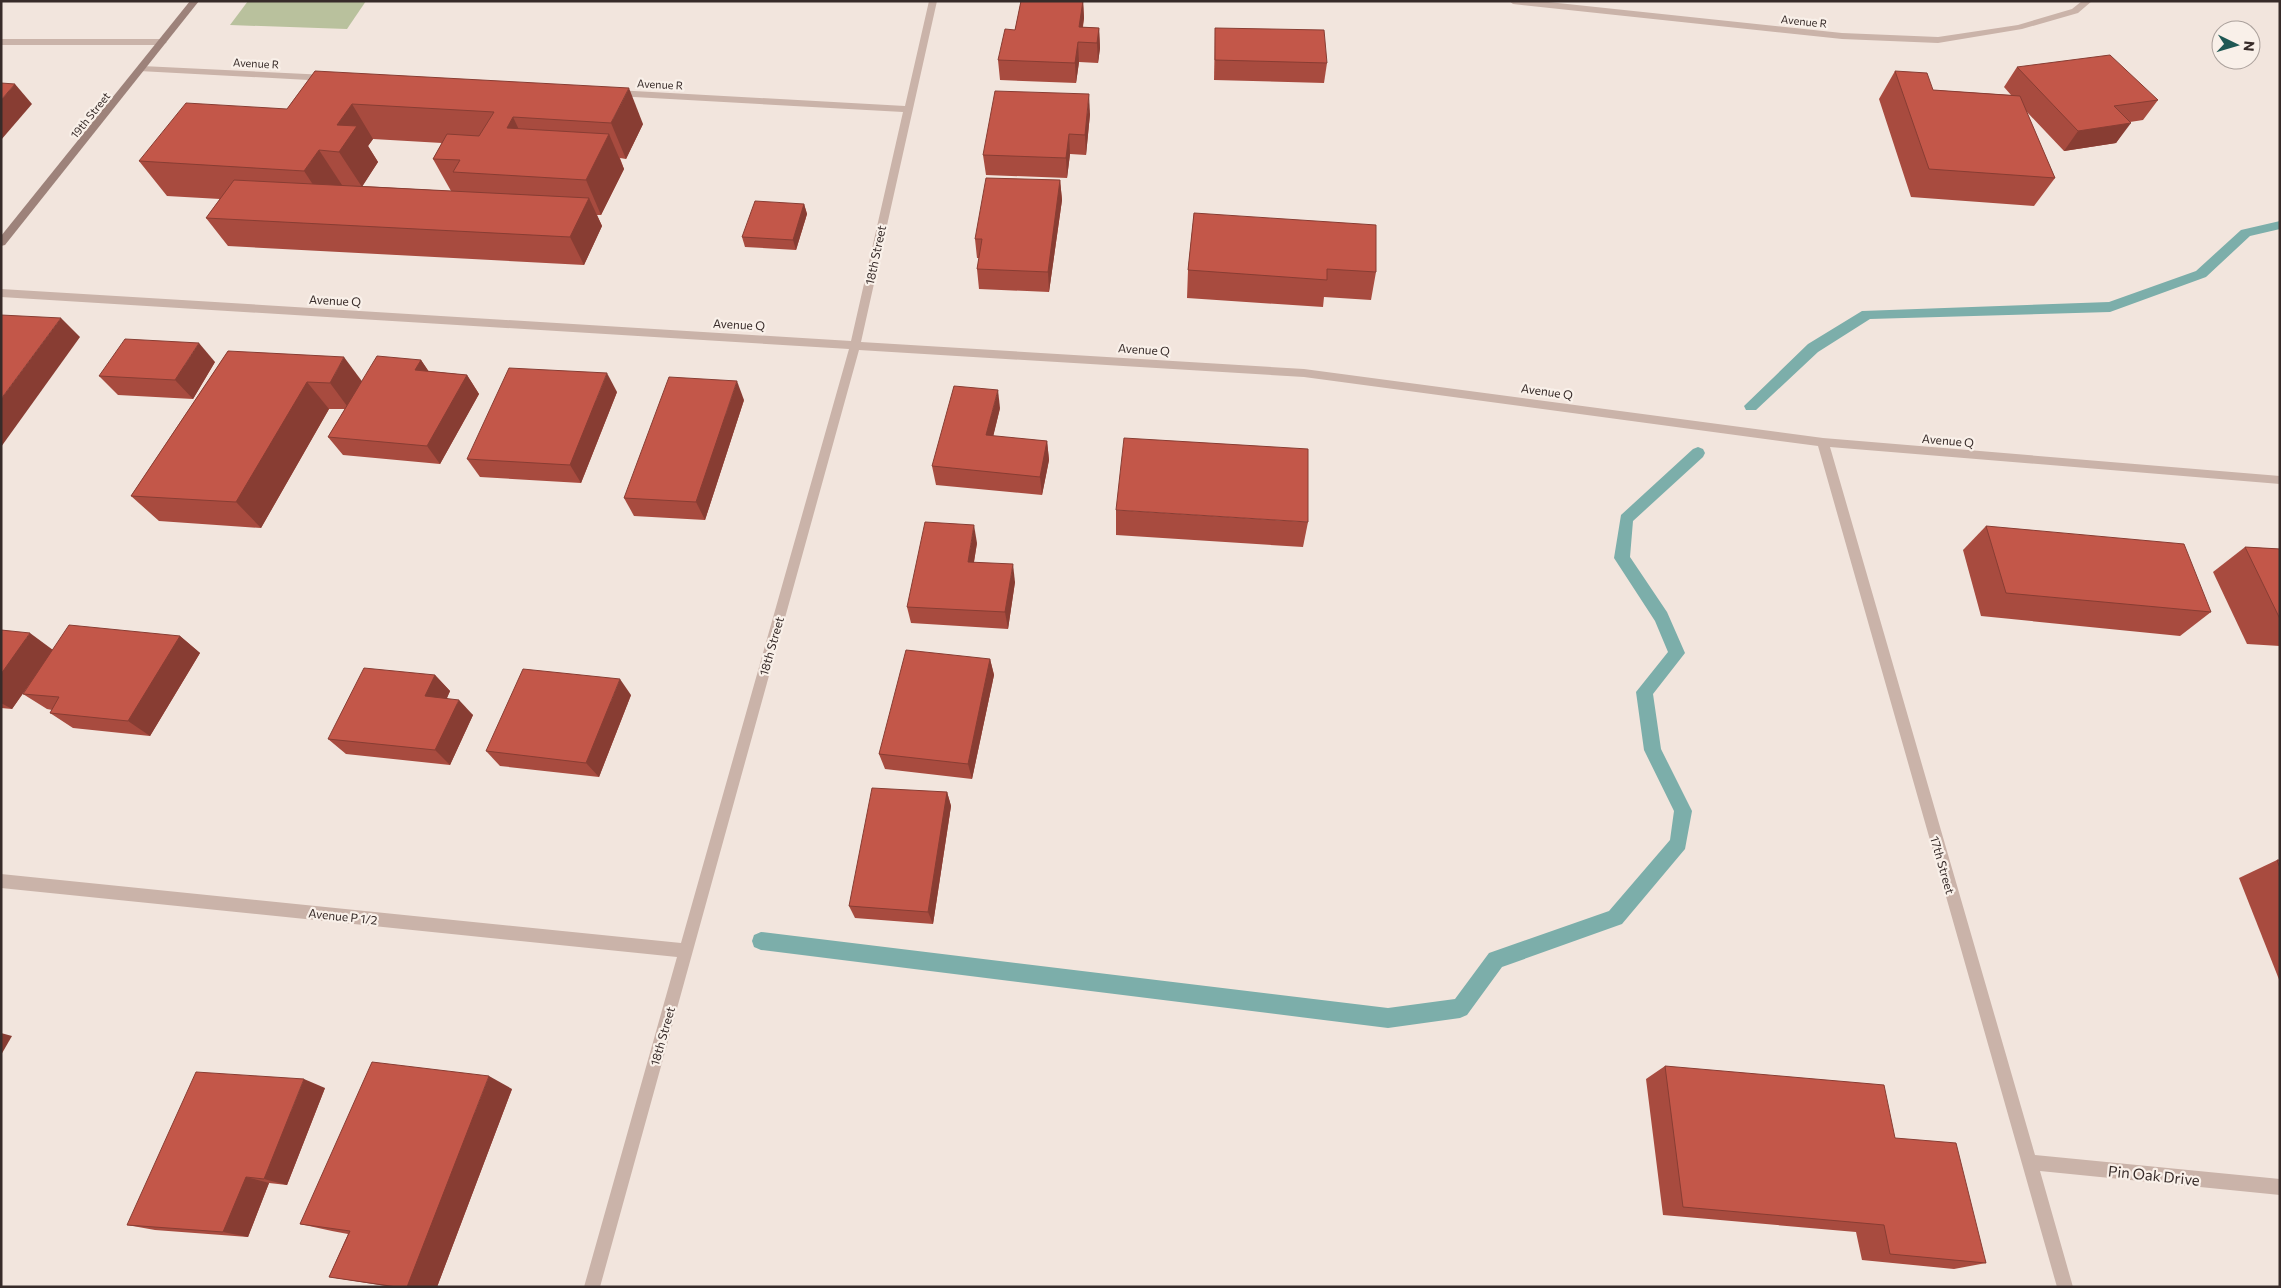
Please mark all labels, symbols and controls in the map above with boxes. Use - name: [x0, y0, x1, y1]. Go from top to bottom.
- street label: Avenue R: [1780, 12, 1828, 30]
- north arrow: [2211, 20, 2261, 70]
- text: N: [2241, 40, 2258, 52]
- street label: Avenue R: [233, 55, 280, 71]
- street label: Avenue R: [637, 76, 684, 92]
- street label: 19th Street: [68, 89, 113, 141]
- street label: 18th Street: [862, 224, 888, 286]
- street label: Avenue Q: [309, 292, 362, 308]
- street label: Avenue Q: [713, 316, 766, 332]
- street label: Avenue Q: [1118, 340, 1171, 358]
- street label: Avenue Q: [1520, 380, 1574, 402]
- street label: Avenue Q: [1921, 431, 1975, 449]
- street label: 18th Street: [756, 615, 786, 677]
- street label: 17th Street: [1928, 834, 1958, 896]
- street label: Avenue P 1/2: [308, 905, 379, 927]
- street label: 18th Street: [647, 1005, 677, 1067]
- street label: Pin Oak Drive: [2107, 1161, 2201, 1189]

